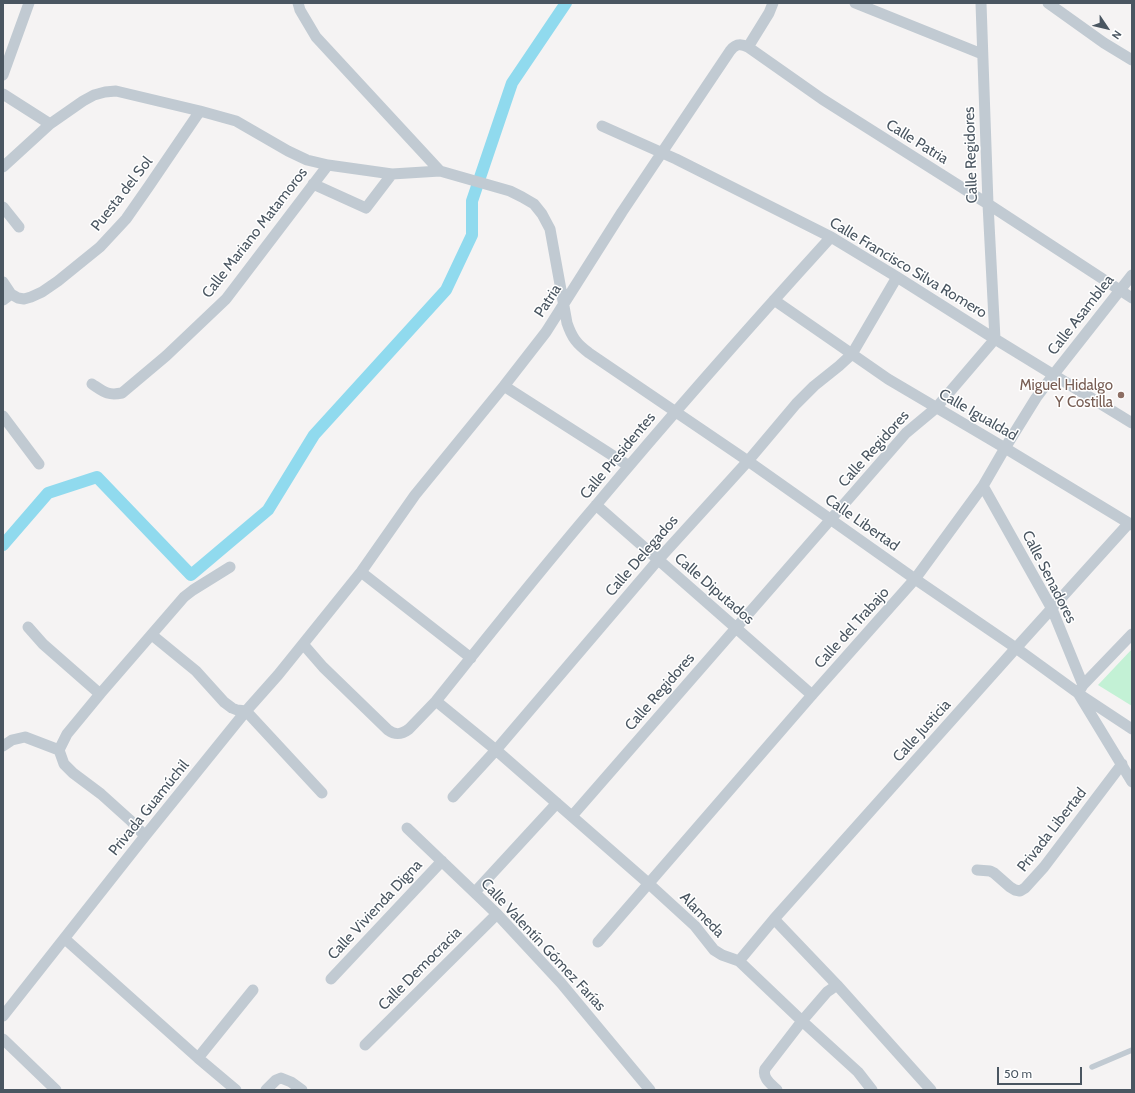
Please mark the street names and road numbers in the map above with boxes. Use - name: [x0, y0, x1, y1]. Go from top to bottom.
- street label: Calle Regidores: [960, 106, 982, 204]
- street label: Calle Patria: [883, 116, 951, 168]
- street label: Puesta del Sol: [87, 153, 157, 235]
- street label: Calle Mariano Matamoros: [198, 164, 312, 302]
- street label: Calle Francisco Silva Romero: [826, 214, 990, 322]
- street label: Calle Asamblea: [1044, 271, 1118, 359]
- street label: Patria: [531, 281, 565, 321]
- street label: Calle Igualdad: [935, 385, 1021, 445]
- street label: Calle Regidores: [835, 407, 913, 491]
- street label: Calle Presidentes: [576, 409, 660, 503]
- street label: Calle Libertad: [821, 491, 903, 555]
- street label: Calle Delegados: [602, 512, 682, 600]
- street label: Calle Senadores: [1018, 528, 1080, 626]
- street label: Calle Diputados: [670, 549, 758, 629]
- street label: Calle del Trabajo: [811, 584, 893, 672]
- street label: Calle Regidores: [621, 650, 699, 734]
- street label: Calle Justicia: [889, 696, 955, 766]
- street label: Privada Guamúchil: [105, 757, 193, 859]
- street label: Privada Libertad: [1014, 784, 1090, 876]
- street label: Calle Vivienda Digna: [324, 856, 426, 964]
- street label: Calle Valentín Gómez Farías: [477, 875, 609, 1015]
- street label: Alameda: [676, 889, 728, 941]
- street label: Calle Democracia: [375, 924, 465, 1014]

